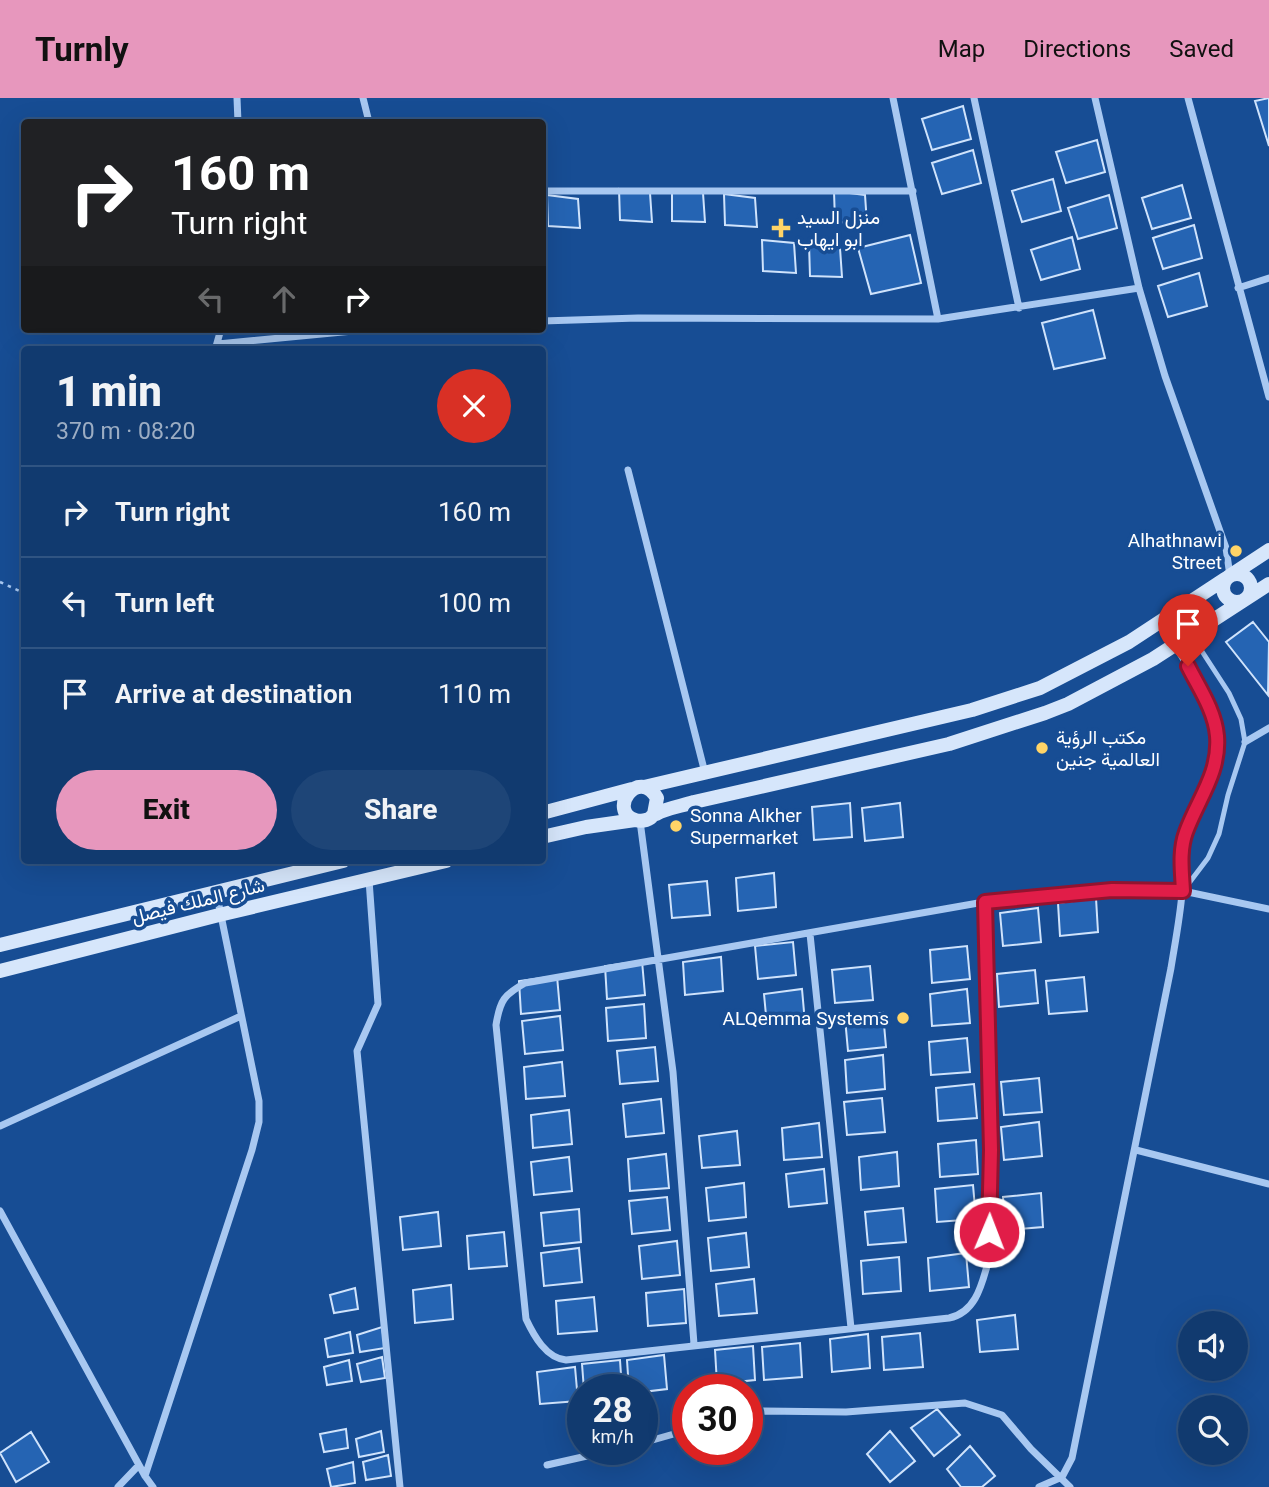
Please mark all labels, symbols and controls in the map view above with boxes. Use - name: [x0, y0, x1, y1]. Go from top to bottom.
- text: Turnly: [35, 30, 129, 69]
- text: Map: [938, 35, 985, 63]
- text: Directions: [1023, 35, 1131, 63]
- text: Saved: [1169, 35, 1234, 63]
- text: 160 m: [171, 145, 310, 202]
- icon: right: [56, 147, 147, 238]
- text: Turn right: [171, 204, 307, 242]
- place label: منزل السيد ابو ايهاب: [797, 206, 880, 251]
- marker: منزل السيد ابو ايهاب: [771, 218, 791, 238]
- icon: left: [192, 280, 230, 318]
- icon: ahead: [265, 280, 303, 318]
- icon: right: [338, 280, 376, 318]
- text: 1 min: [56, 367, 162, 416]
- button: close: [437, 369, 511, 443]
- text: 370 m · 08:20: [56, 418, 195, 445]
- icon: right: [56, 493, 94, 531]
- text: Turn right: [115, 497, 230, 527]
- text: 160 m: [438, 497, 511, 527]
- place label: Alhathnawi Street: [1128, 529, 1222, 574]
- marker: Alhathnawi Street: [1228, 543, 1244, 559]
- icon: left: [56, 584, 94, 622]
- text: Turn left: [115, 588, 214, 618]
- text: 100 m: [438, 588, 511, 618]
- pin: [1158, 594, 1218, 666]
- icon: arrive: [1169, 605, 1207, 643]
- icon: arrive: [56, 675, 94, 713]
- text: Arrive at destination: [115, 679, 352, 709]
- text: 110 m: [438, 679, 511, 709]
- place label: مكتب الرؤية العالمية جنين: [1056, 726, 1160, 771]
- marker: مكتب الرؤية العالمية جنين: [1034, 740, 1050, 756]
- button: Exit: [56, 770, 277, 850]
- button: Share: [291, 770, 511, 850]
- place label: Sonna Alkher Supermarket: [690, 804, 802, 849]
- marker: Sonna Alkher Supermarket: [668, 818, 684, 834]
- street label: شارع الملك فيصل: [129, 873, 267, 930]
- place label: ALQemma Systems: [723, 1007, 889, 1030]
- marker: ALQemma Systems: [895, 1010, 911, 1026]
- position arrow: [952, 1195, 1026, 1269]
- map controls: [1178, 1311, 1248, 1465]
- button: sound: [1178, 1311, 1248, 1381]
- speed limit sign: 30: [672, 1374, 763, 1465]
- text: 28: [592, 1390, 633, 1431]
- button: search: [1178, 1395, 1248, 1465]
- text: km/h: [591, 1426, 634, 1447]

